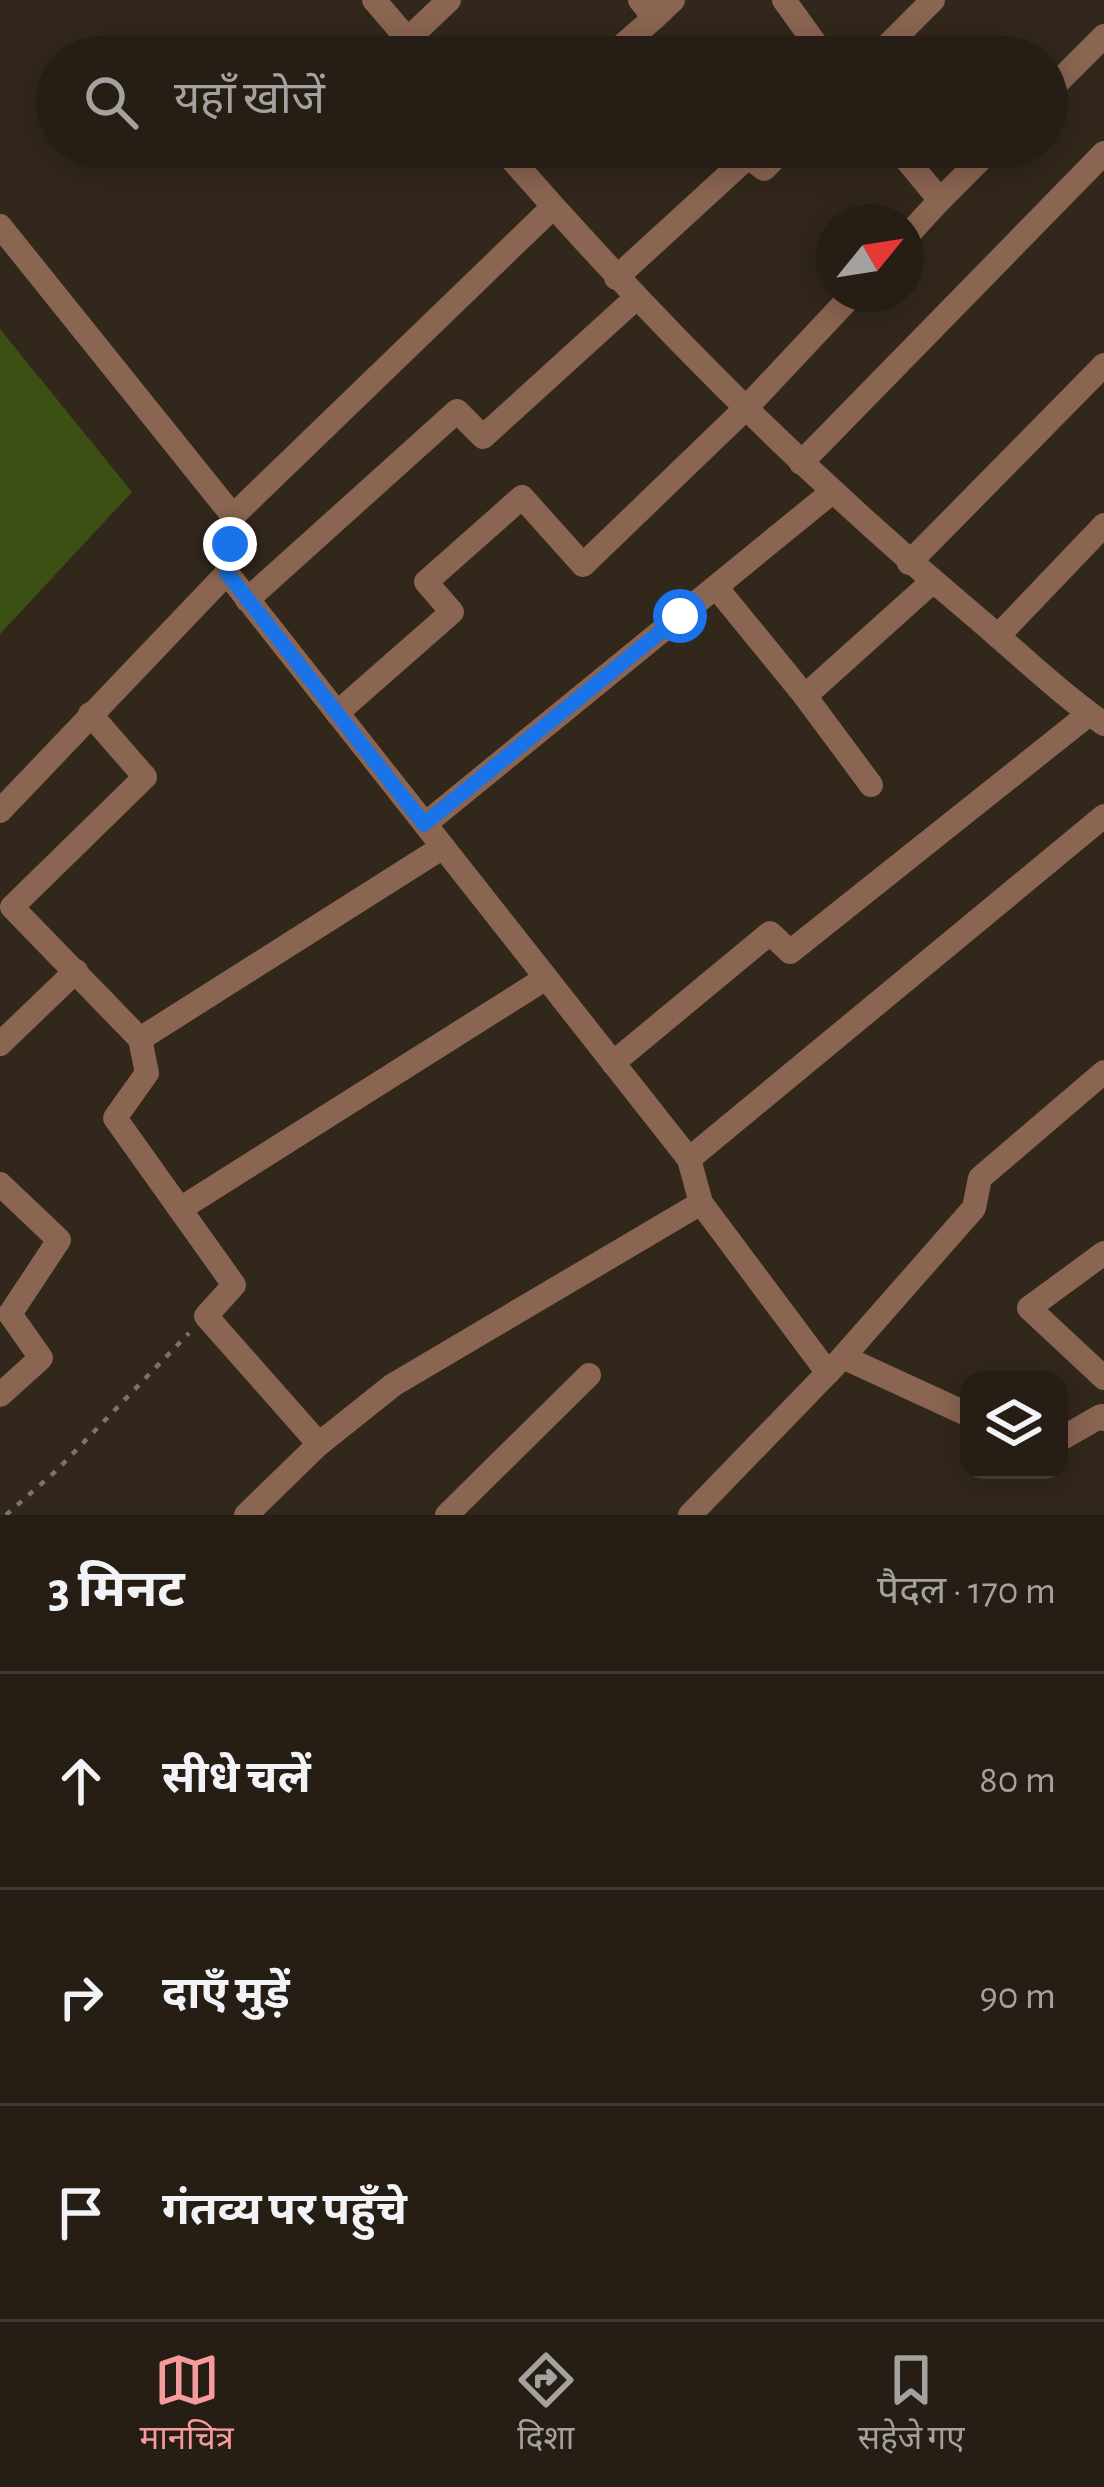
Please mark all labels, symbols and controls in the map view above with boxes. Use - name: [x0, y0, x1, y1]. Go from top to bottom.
- search box: [36, 36, 1068, 168]
- icon: search: [78, 69, 144, 135]
- text: यहाँ खोजें: [174, 77, 325, 122]
- north arrow: [816, 204, 924, 312]
- route end: [203, 517, 257, 571]
- route start: [653, 589, 707, 643]
- map controls: [960, 1371, 1068, 1479]
- button: layers: [960, 1371, 1068, 1479]
- text: 3 मिनट: [48, 1565, 185, 1616]
- text: पैदल · 170 m: [877, 1572, 1056, 1611]
- icon: ahead: [48, 1748, 114, 1814]
- text: सीधे चलें: [162, 1756, 311, 1801]
- text: 80 m: [979, 1761, 1056, 1800]
- icon: right: [48, 1964, 114, 2030]
- text: दाएँ मुड़ें: [162, 1972, 290, 2017]
- text: 90 m: [979, 1977, 1056, 2016]
- icon: arrive: [48, 2180, 114, 2246]
- text: गंतव्य पर पहुँचे: [162, 2188, 407, 2233]
- tab: मानचित्र: [140, 2347, 234, 2462]
- tab: दिशा: [513, 2347, 579, 2462]
- tab: सहेजे गए: [858, 2347, 964, 2462]

